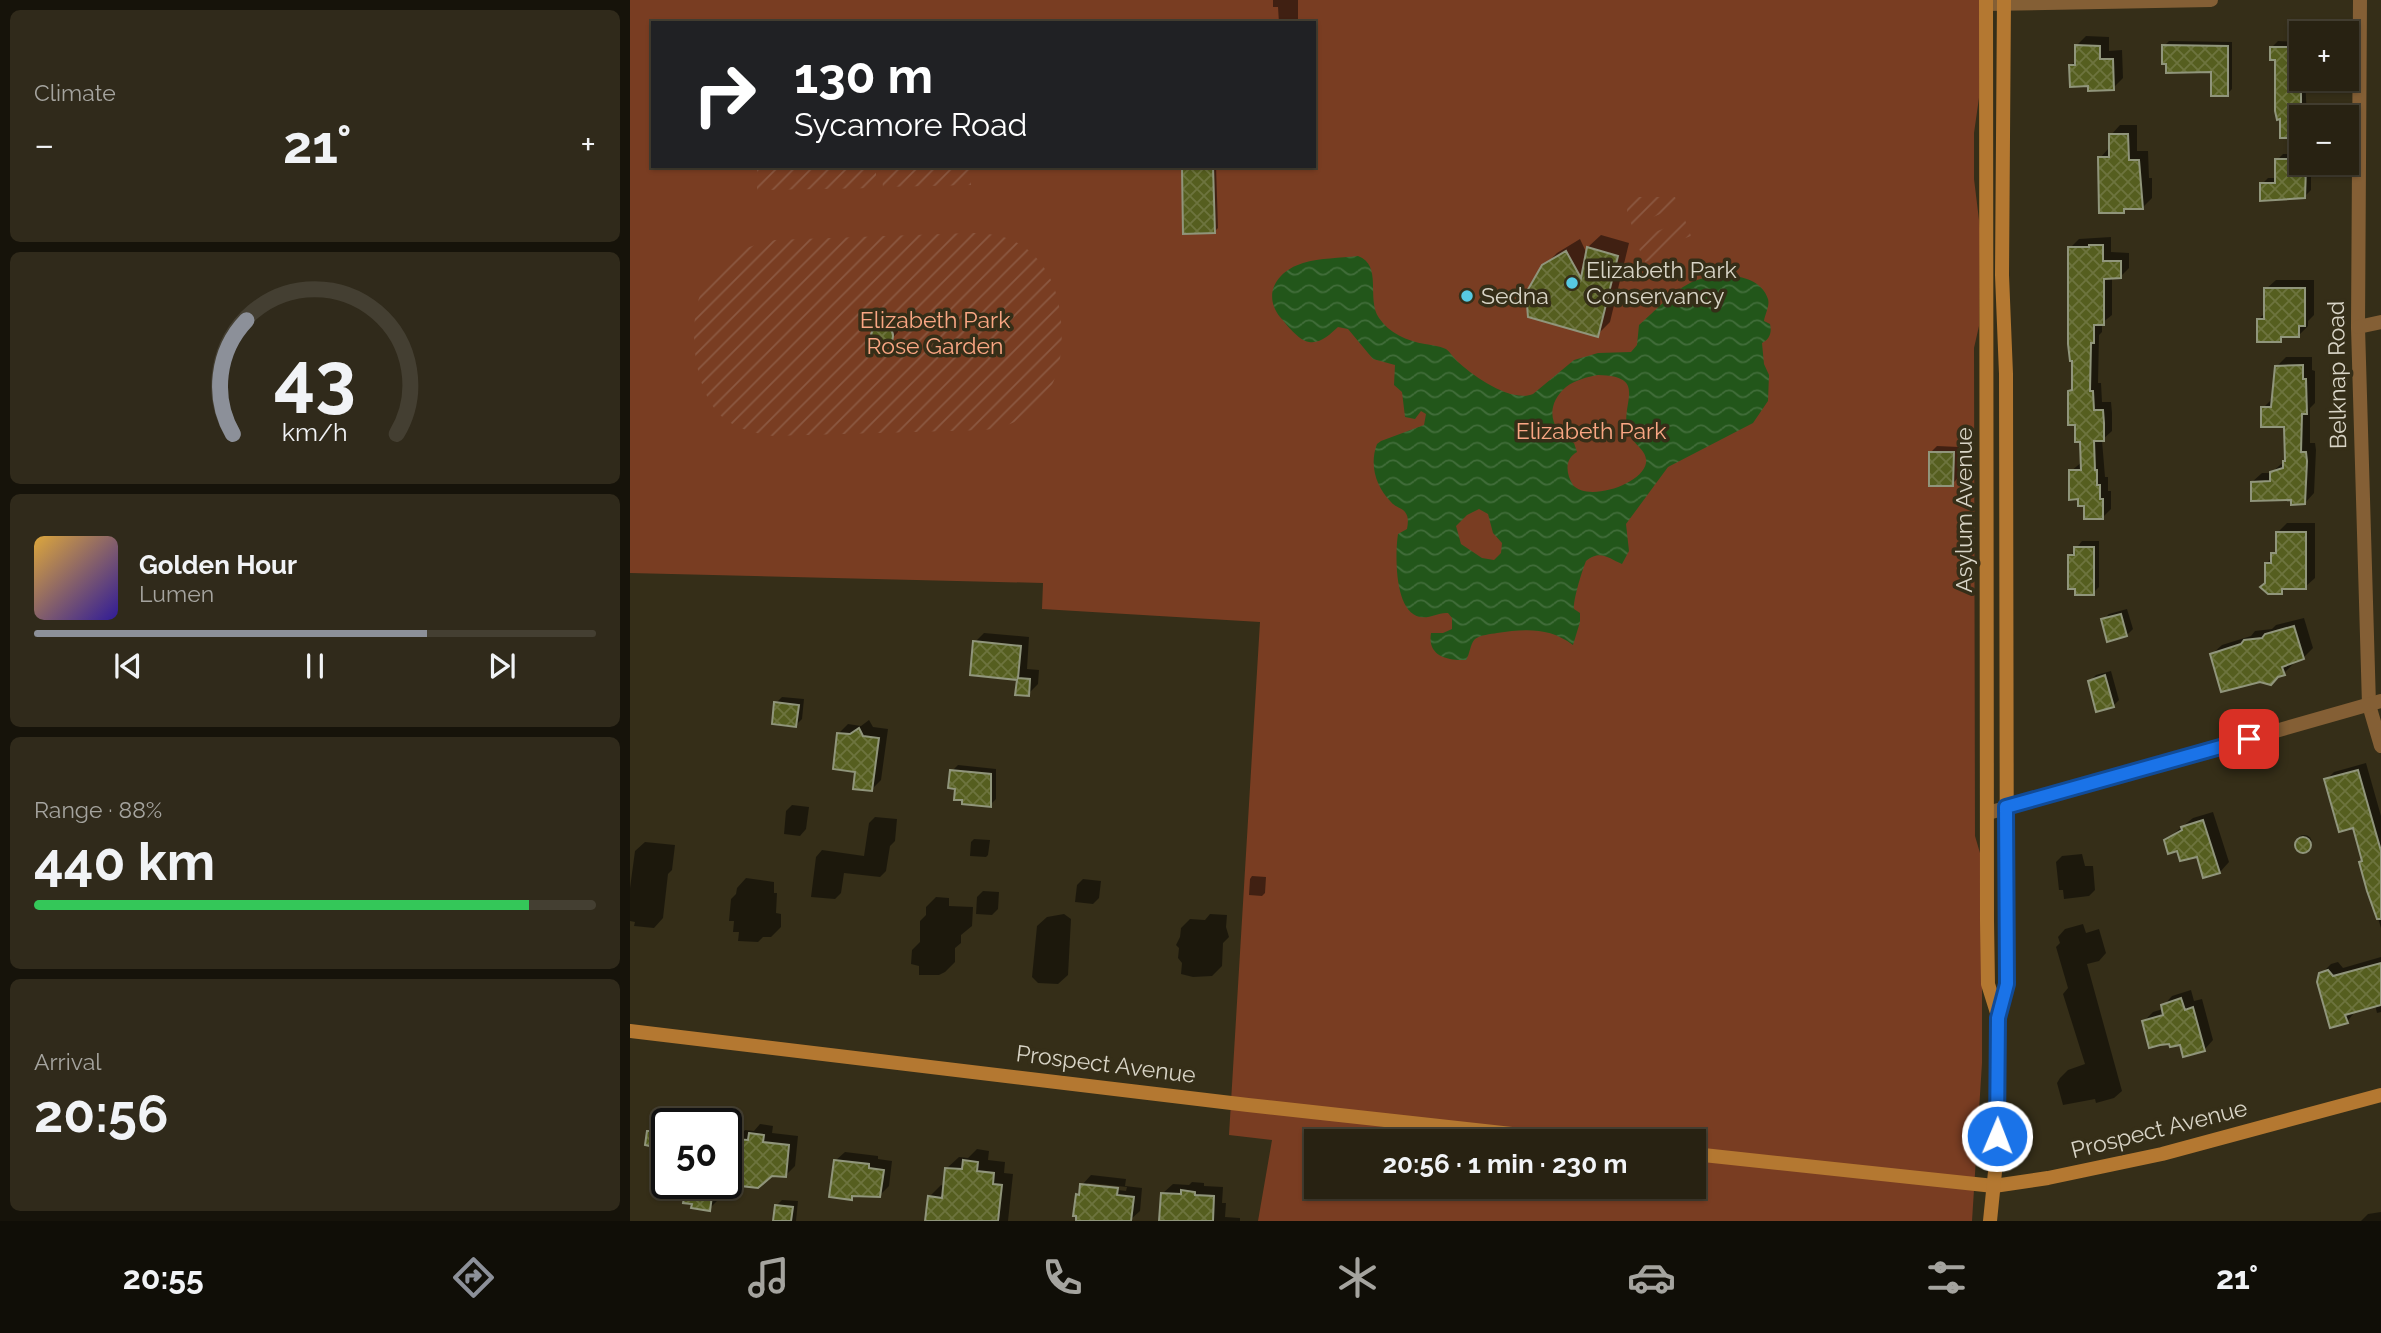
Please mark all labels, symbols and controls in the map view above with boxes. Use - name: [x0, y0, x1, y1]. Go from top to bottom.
- map controls: [2289, 21, 2359, 175]
- button: +: [2289, 21, 2359, 91]
- text: 130 m: [794, 47, 933, 104]
- icon: right: [679, 49, 770, 140]
- text: Climate: [34, 79, 116, 106]
- button: −: [2289, 105, 2359, 175]
- text: Sycamore Road: [794, 106, 1028, 143]
- text: 21°: [283, 114, 352, 175]
- text: −: [34, 122, 54, 167]
- text: +: [580, 122, 596, 167]
- place label: Elizabeth Park Conservancy: [1586, 256, 1737, 309]
- marker: Elizabeth Park Conservancy: [1564, 275, 1580, 291]
- place label: Sedna: [1481, 282, 1549, 309]
- marker: Sedna: [1459, 288, 1475, 304]
- street label: Belknap Road: [2322, 301, 2351, 449]
- park label: Elizabeth Park Rose Garden: [860, 306, 1010, 359]
- text: 43: [274, 337, 356, 422]
- text: km/h: [282, 417, 348, 447]
- park label: Elizabeth Park: [1516, 417, 1666, 444]
- street label: Asylum Avenue: [1950, 427, 1977, 593]
- text: Golden Hour: [139, 550, 297, 580]
- text: Lumen: [139, 580, 214, 607]
- icon: previous: [109, 647, 147, 685]
- icon: pause: [296, 647, 334, 685]
- icon: next: [483, 647, 521, 685]
- pin: [2219, 709, 2279, 769]
- icon: arrive: [2230, 720, 2268, 758]
- text: Range · 88%: [34, 796, 162, 823]
- text: 440 km: [34, 831, 215, 892]
- street label: Prospect Avenue: [1015, 1039, 1197, 1088]
- text: Arrival: [34, 1048, 101, 1075]
- text: 20:56: [34, 1083, 168, 1144]
- street label: Prospect Avenue: [2068, 1094, 2250, 1163]
- position arrow: [1960, 1099, 2034, 1173]
- speed limit sign: 50: [651, 1108, 742, 1199]
- text: 20:56 · 1 min · 230 m: [1382, 1149, 1628, 1179]
- icon: directions: [449, 1253, 498, 1302]
- icon: music: [744, 1253, 793, 1302]
- icon: phone: [1038, 1253, 1087, 1302]
- icon: climate: [1333, 1253, 1382, 1302]
- icon: car: [1627, 1253, 1676, 1302]
- icon: filters: [1922, 1253, 1971, 1302]
- text: 20:55: [123, 1259, 204, 1296]
- text: 21°: [2216, 1259, 2258, 1296]

